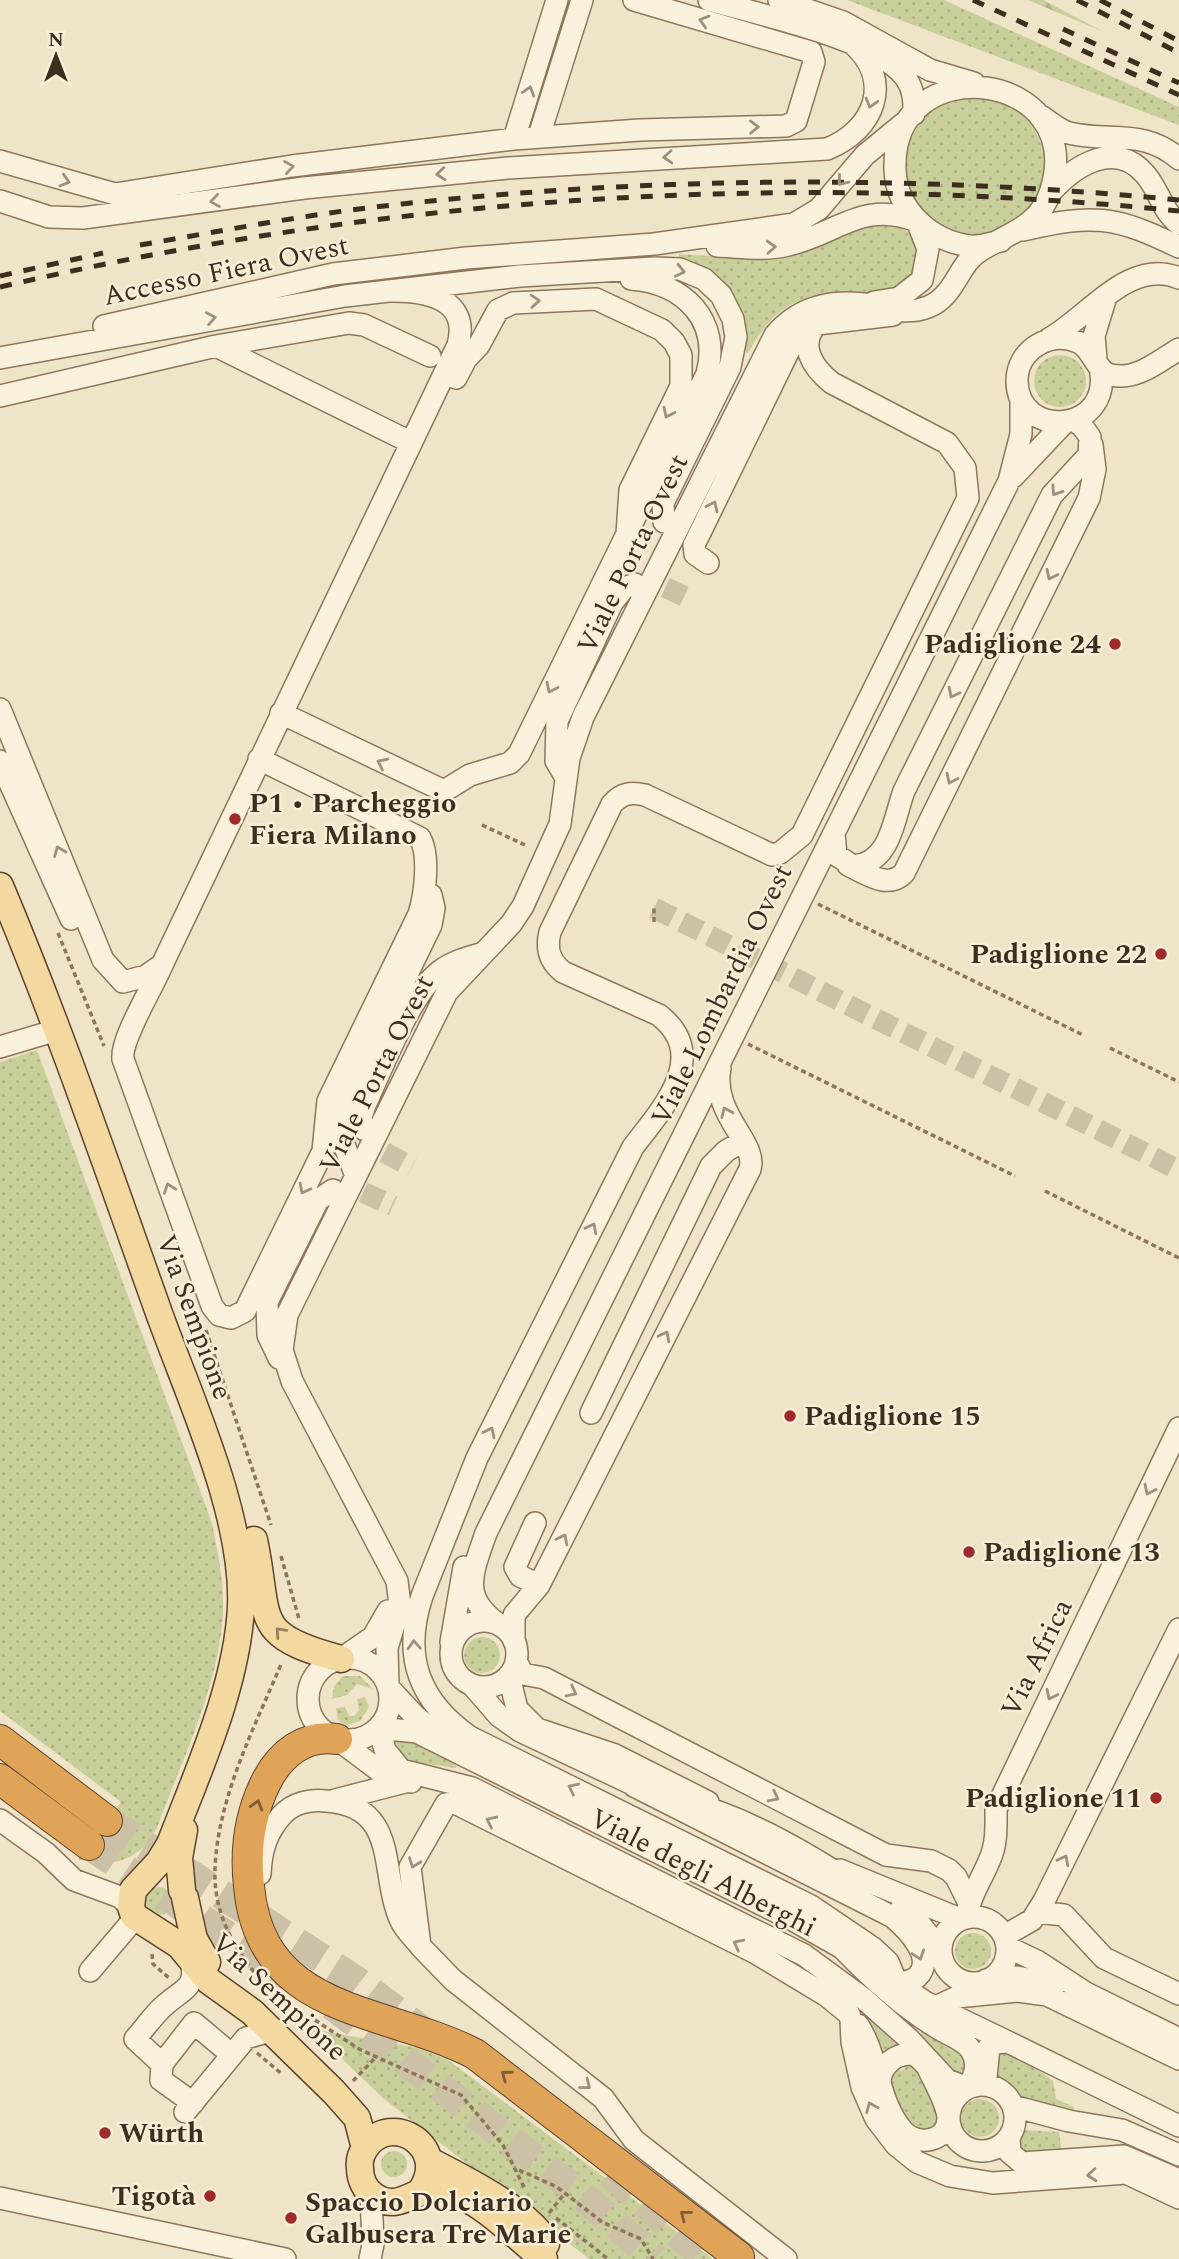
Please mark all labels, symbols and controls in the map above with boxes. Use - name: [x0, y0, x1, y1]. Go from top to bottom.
- one-way arrow: [699, 14, 711, 29]
- north arrow: [21, 21, 91, 91]
- text: N: [48, 26, 64, 55]
- one-way arrow: [520, 86, 535, 98]
- one-way arrow: [865, 96, 880, 108]
- one-way arrow: [749, 119, 760, 134]
- one-way arrow: [662, 150, 673, 165]
- one-way arrow: [283, 159, 295, 174]
- one-way arrow: [435, 167, 446, 182]
- one-way arrow: [59, 172, 71, 187]
- one-way arrow: [838, 173, 850, 186]
- one-way arrow: [209, 193, 221, 208]
- street label: Accesso Fiera Ovest: [99, 224, 353, 318]
- one-way arrow: [766, 239, 777, 254]
- one-way arrow: [674, 262, 686, 277]
- one-way arrow: [530, 294, 541, 309]
- one-way arrow: [205, 312, 217, 327]
- one-way arrow: [662, 406, 676, 418]
- street label: Viale Porta Ovest: [566, 447, 700, 661]
- one-way arrow: [1051, 483, 1064, 496]
- one-way arrow: [704, 501, 718, 513]
- one-way arrow: [1046, 568, 1060, 580]
- place label: Padiglione 24: [924, 623, 1101, 666]
- marker: Padiglione 24: [1107, 636, 1123, 652]
- one-way arrow: [546, 681, 560, 693]
- one-way arrow: [947, 686, 961, 698]
- one-way arrow: [377, 757, 389, 771]
- one-way arrow: [945, 772, 959, 784]
- place label: P1 • Parcheggio Fiera Milano: [249, 782, 456, 857]
- marker: P1 • Parcheggio Fiera Milano: [227, 811, 243, 827]
- one-way arrow: [53, 845, 67, 858]
- street label: Viale Lombardia Ovest: [640, 857, 804, 1133]
- place label: Padiglione 22: [970, 933, 1147, 976]
- marker: Padiglione 22: [1153, 946, 1169, 962]
- street label: Viale Porta Ovest: [308, 967, 446, 1181]
- one-way arrow: [720, 1107, 734, 1119]
- one-way arrow: [164, 1182, 178, 1194]
- one-way arrow: [298, 1182, 312, 1194]
- one-way arrow: [583, 1223, 597, 1235]
- street label: Via Sempione: [144, 1228, 244, 1406]
- one-way arrow: [657, 1331, 671, 1343]
- place label: Padiglione 15: [804, 1395, 981, 1438]
- marker: Padiglione 15: [782, 1408, 798, 1424]
- one-way arrow: [482, 1427, 496, 1439]
- one-way arrow: [1144, 1483, 1158, 1495]
- place label: Padiglione 13: [983, 1531, 1160, 1574]
- one-way arrow: [554, 1534, 568, 1546]
- marker: Padiglione 13: [961, 1544, 977, 1560]
- street label: Via Africa: [990, 1591, 1084, 1725]
- one-way arrow: [275, 1627, 288, 1640]
- one-way arrow: [407, 1639, 422, 1650]
- one-way arrow: [565, 1684, 577, 1698]
- one-way arrow: [1045, 1688, 1059, 1700]
- place label: Padiglione 11: [965, 1777, 1142, 1820]
- one-way arrow: [568, 1782, 580, 1796]
- one-way arrow: [767, 1788, 779, 1802]
- marker: Padiglione 11: [1148, 1790, 1164, 1806]
- street label: Viale degli Alberghi: [582, 1797, 824, 1949]
- one-way arrow: [249, 1799, 264, 1811]
- one-way arrow: [486, 1815, 498, 1829]
- one-way arrow: [1056, 1855, 1070, 1867]
- one-way arrow: [408, 1856, 422, 1869]
- street label: Via Sempione: [201, 1922, 357, 2072]
- one-way arrow: [733, 1939, 746, 1953]
- one-way arrow: [911, 1948, 926, 1960]
- one-way arrow: [501, 2071, 513, 2084]
- one-way arrow: [578, 2076, 590, 2089]
- one-way arrow: [865, 2102, 879, 2114]
- place label: Würth: [119, 2112, 204, 2155]
- marker: Würth: [97, 2125, 113, 2141]
- one-way arrow: [1086, 2167, 1097, 2182]
- place label: Tigotà: [111, 2175, 197, 2218]
- place label: Spaccio Dolciario Galbusera Tre Marie: [305, 2181, 571, 2256]
- marker: Tigotà: [202, 2188, 218, 2204]
- marker: Spaccio Dolciario Galbusera Tre Marie: [283, 2210, 299, 2226]
- one-way arrow: [680, 2211, 693, 2224]

